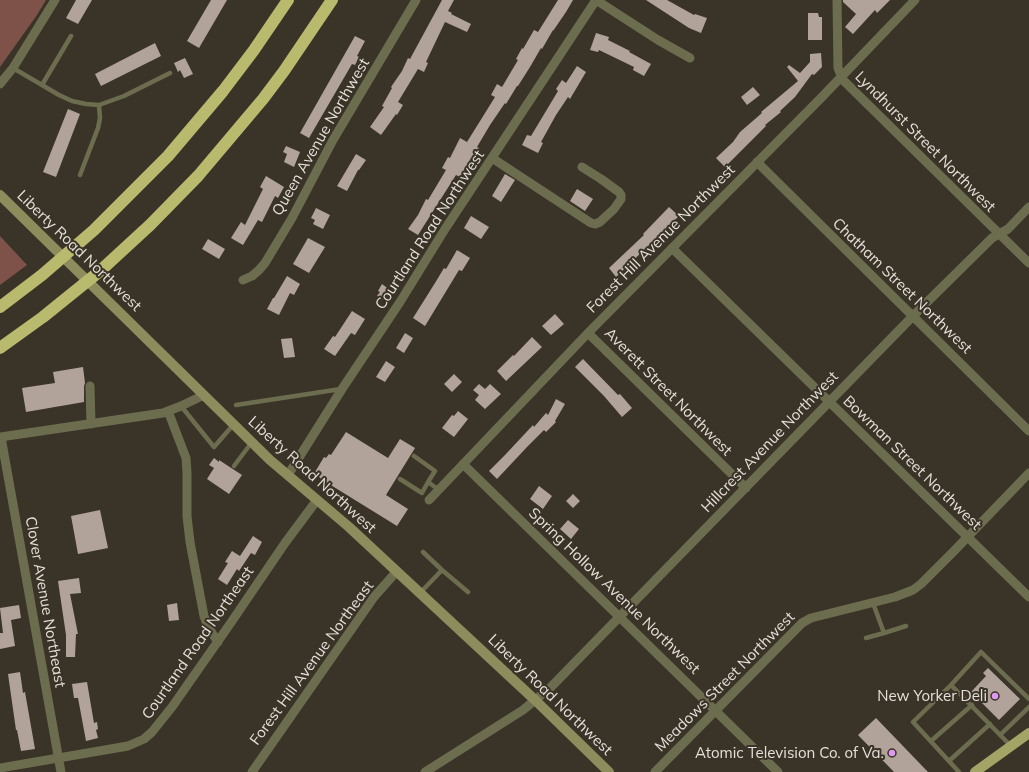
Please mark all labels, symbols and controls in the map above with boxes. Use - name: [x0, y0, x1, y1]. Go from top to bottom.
- street label: Queen Avenue Northwest: [269, 55, 373, 219]
- street label: Lyndhurst Street Northwest: [851, 68, 999, 216]
- street label: Courtland Road Northwest: [372, 147, 488, 313]
- street label: Forest Hill Avenue Northwest: [583, 161, 739, 317]
- street label: Liberty Road Northwest: [13, 187, 145, 315]
- street label: Chatham Street Northwest: [829, 215, 975, 357]
- street label: Averett Street Northwest: [600, 324, 736, 460]
- street label: Hillcrest Avenue Northwest: [698, 368, 842, 516]
- street label: Bowman Street Northwest: [839, 392, 985, 534]
- street label: Liberty Road Northwest: [244, 413, 380, 537]
- street label: Spring Hollow Avenue Northwest: [525, 504, 703, 678]
- street label: Clover Avenue Northeast: [21, 515, 69, 689]
- street label: Courtland Road Northeast: [138, 563, 258, 723]
- street label: Forest Hill Avenue Northeast: [246, 577, 378, 749]
- street label: Meadows Street Northwest: [651, 608, 799, 756]
- street label: Liberty Road Northwest: [484, 631, 616, 759]
- place label: New Yorker Deli: [877, 687, 987, 705]
- marker: New Yorker Deli: [990, 691, 1000, 701]
- place label: Atomic Television Co. of Va.: [695, 744, 884, 762]
- marker: Atomic Television Co. of Va.: [887, 748, 897, 758]

